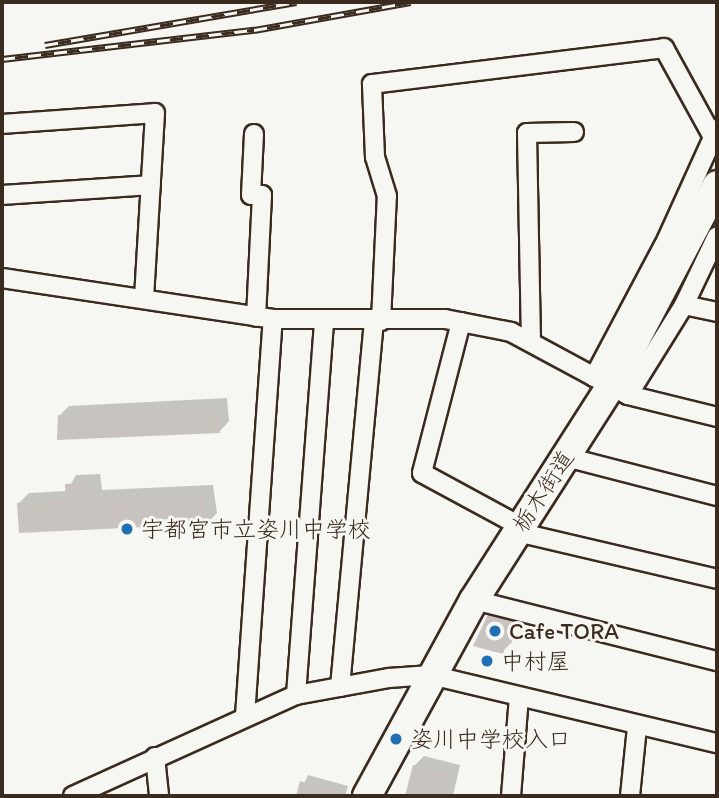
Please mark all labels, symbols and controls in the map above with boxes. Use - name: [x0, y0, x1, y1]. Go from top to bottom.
- street label: 栃木街道: [506, 445, 580, 537]
- place label: 宇都宮市立姿川中学校: [141, 515, 371, 543]
- marker: 宇都宮市立姿川中学校: [119, 521, 135, 537]
- place label: Cafe TORA: [509, 617, 619, 645]
- marker: Cafe TORA: [487, 623, 503, 639]
- place label: 中村屋: [501, 647, 570, 675]
- marker: 中村屋: [479, 653, 495, 669]
- place label: 姿川中学校入口: [410, 725, 571, 753]
- marker: 姿川中学校入口: [388, 731, 404, 747]

